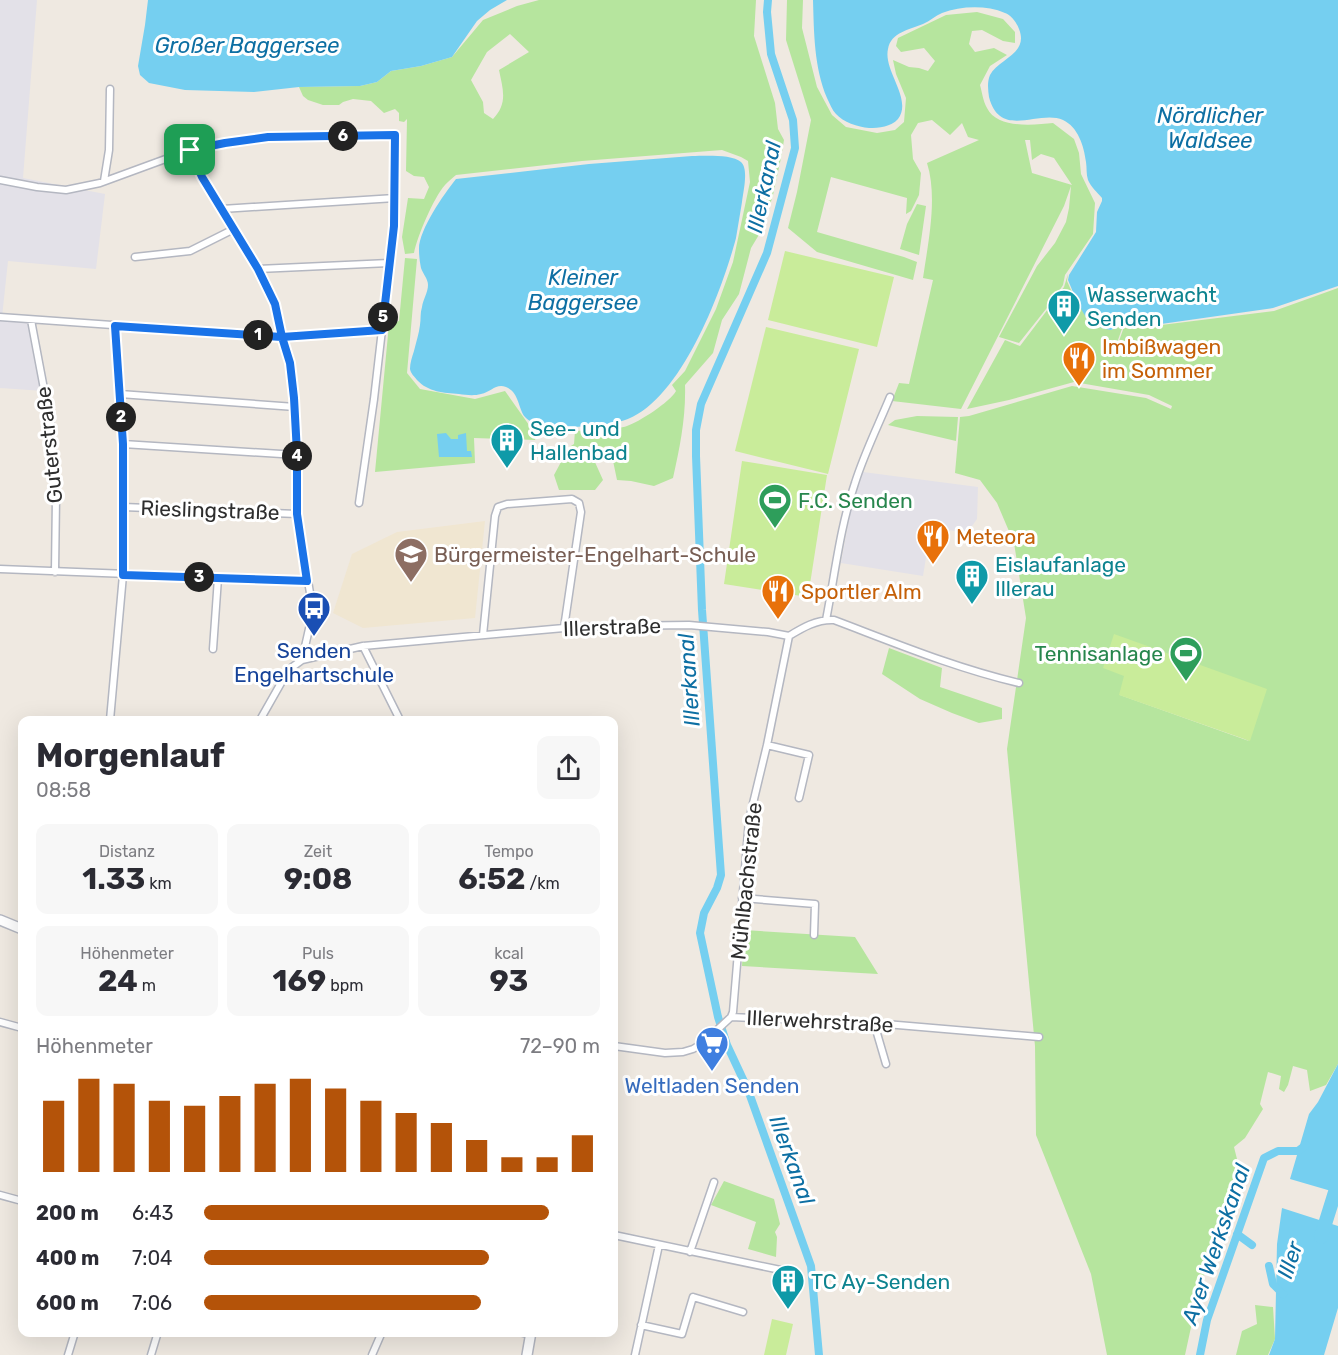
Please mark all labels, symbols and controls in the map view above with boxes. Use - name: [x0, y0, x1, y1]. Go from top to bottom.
- water label: Großer Baggersee: [155, 32, 339, 59]
- water label: Nördlicher Waldsee: [1157, 102, 1265, 154]
- pin: 6: [328, 121, 358, 151]
- pin: [164, 124, 215, 175]
- text: 6: [338, 126, 348, 145]
- icon: arrive: [173, 133, 206, 166]
- water label: Illerkanal: [741, 138, 787, 235]
- water label: Kleiner Baggersee: [528, 264, 638, 316]
- place label: Wasserwacht Senden: [1087, 282, 1217, 331]
- building icon: Wasserwacht Senden: [1046, 288, 1082, 335]
- pin: 5: [368, 302, 398, 332]
- text: 5: [378, 307, 388, 326]
- pin: 1: [243, 320, 273, 350]
- text: 1: [254, 325, 262, 344]
- place label: Imbißwagen im Sommer: [1102, 334, 1221, 383]
- restaurant icon: Imbißwagen im Sommer: [1061, 340, 1097, 387]
- street label: Guterstraße: [30, 385, 68, 505]
- pin: 2: [106, 402, 136, 432]
- text: 2: [116, 407, 126, 426]
- place label: See- und Hallenbad: [530, 416, 628, 465]
- building icon: See- und Hallenbad: [489, 422, 525, 469]
- pin: 4: [282, 441, 312, 471]
- text: 4: [292, 446, 302, 465]
- sports icon: F.C. Senden: [757, 482, 793, 529]
- place label: F.C. Senden: [798, 488, 913, 513]
- street label: Rieslingstraße: [140, 495, 280, 525]
- restaurant icon: Meteora: [915, 518, 951, 565]
- place label: Meteora: [956, 524, 1036, 549]
- school or university icon: Bürgermeister-Engelhart-Schule: [393, 536, 429, 583]
- place label: Bürgermeister-Engelhart-Schule: [434, 542, 756, 567]
- place label: Eislaufanlage Illerau: [995, 552, 1126, 601]
- building icon: Eislaufanlage Illerau: [954, 558, 990, 605]
- pin: 3: [184, 562, 214, 592]
- text: 3: [194, 567, 204, 586]
- restaurant icon: Sportler Alm: [760, 573, 796, 620]
- place label: Sportler Alm: [801, 579, 922, 604]
- bus stop icon: Senden Engelhartschule: [296, 590, 332, 637]
- street label: Illerstraße: [563, 613, 661, 641]
- water label: Illerkanal: [672, 632, 706, 727]
- sports icon: Tennisanlage: [1168, 635, 1204, 682]
- place label: Senden Engelhartschule: [234, 638, 394, 687]
- place label: Tennisanlage: [1035, 641, 1163, 666]
- text: Morgenlauf: [36, 736, 225, 775]
- button: share: [537, 736, 600, 799]
- text: 08:58: [36, 778, 91, 802]
- street label: Mühlbachstraße: [725, 801, 767, 961]
- text: Distanz: [99, 842, 155, 861]
- text: Zeit: [304, 842, 332, 861]
- text: Tempo: [484, 842, 534, 861]
- text: 1.33: [82, 861, 145, 897]
- text: 9:08: [284, 861, 352, 897]
- text: 6:52: [458, 861, 526, 897]
- text: km: [145, 874, 172, 893]
- text: /km: [526, 874, 560, 893]
- text: Höhenmeter: [80, 944, 174, 963]
- text: Puls: [302, 944, 334, 963]
- text: kcal: [494, 944, 524, 963]
- text: 24: [98, 963, 138, 999]
- text: 169: [273, 963, 326, 999]
- text: 93: [490, 963, 528, 999]
- text: m: [138, 976, 156, 995]
- text: bpm: [326, 976, 363, 995]
- street label: Illerwehrstraße: [746, 1005, 894, 1037]
- supermarket icon: Weltladen Senden: [694, 1025, 730, 1072]
- text: Höhenmeter: [36, 1034, 153, 1058]
- text: 72–90 m: [520, 1034, 600, 1058]
- place label: Weltladen Senden: [625, 1073, 799, 1098]
- water label: Illerkanal: [763, 1112, 821, 1209]
- water label: Ayer Werkskanal: [1176, 1160, 1256, 1329]
- text: 200 m: [36, 1201, 99, 1225]
- text: 6:43: [132, 1201, 174, 1225]
- water label: Iller: [1271, 1237, 1309, 1282]
- text: 400 m: [36, 1246, 99, 1270]
- text: 7:04: [132, 1246, 173, 1270]
- building icon: TC Ay-Senden: [770, 1263, 806, 1310]
- place label: TC Ay-Senden: [811, 1269, 950, 1294]
- text: 600 m: [36, 1291, 99, 1315]
- text: 7:06: [132, 1291, 172, 1315]

